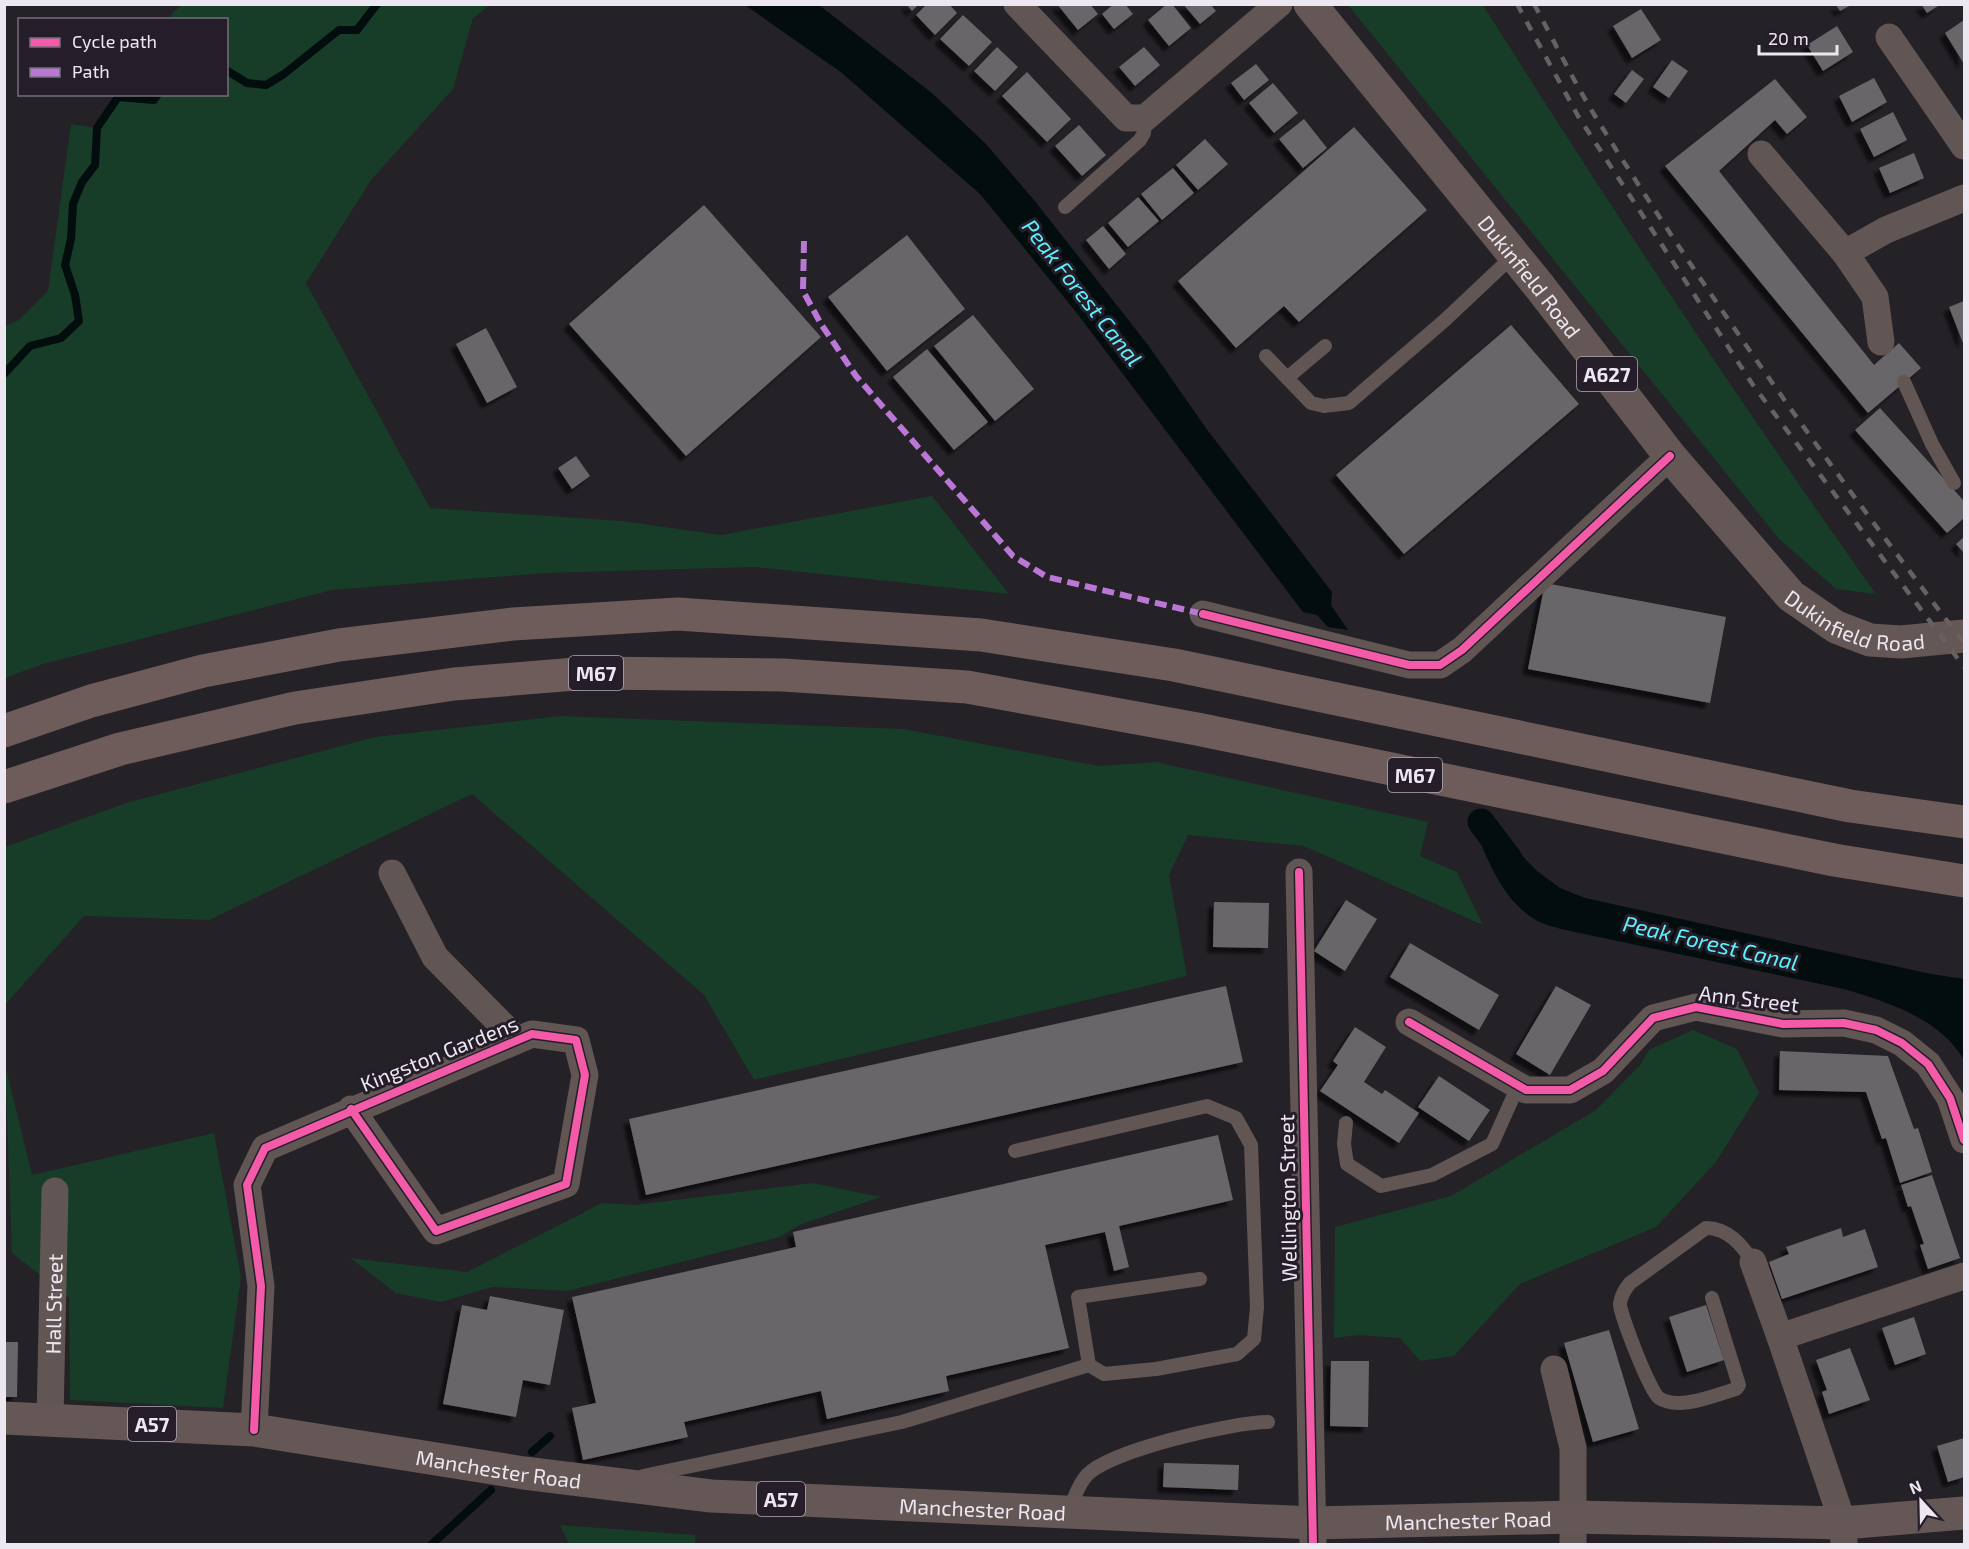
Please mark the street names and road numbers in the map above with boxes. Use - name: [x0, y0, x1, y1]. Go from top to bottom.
- street label: Dukinfield Road: [1474, 210, 1587, 342]
- road number: A627: [1577, 357, 1637, 391]
- street label: Dukinfield Road: [1781, 584, 1926, 654]
- road number: M67: [569, 656, 623, 690]
- road number: M67: [1388, 758, 1442, 792]
- street label: Ann Street: [1698, 979, 1800, 1017]
- street label: Kingston Gardens: [356, 1010, 522, 1096]
- street label: Wellington Street: [1273, 1114, 1301, 1282]
- street label: Hall Street: [39, 1253, 66, 1355]
- road number: A57: [128, 1407, 176, 1441]
- street label: Manchester Road: [414, 1443, 583, 1492]
- road number: A57: [757, 1482, 805, 1516]
- street label: Manchester Road: [899, 1492, 1067, 1524]
- street label: Manchester Road: [1385, 1505, 1552, 1534]

